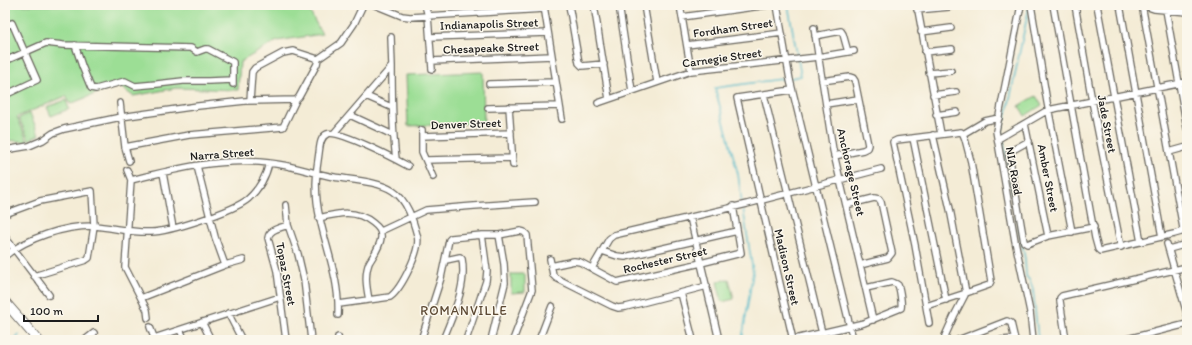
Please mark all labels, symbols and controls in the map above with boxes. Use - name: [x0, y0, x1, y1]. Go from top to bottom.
- street label: Indianapolis Street: [440, 15, 539, 33]
- street label: Fordham Street: [692, 15, 774, 41]
- street label: Chesapeake Street: [443, 39, 540, 57]
- street label: Carnegie Street: [681, 45, 763, 71]
- street label: Jade Street: [1095, 94, 1120, 155]
- street label: Denver Street: [430, 116, 502, 132]
- street label: Anchorage Street: [834, 127, 868, 218]
- street label: Amber Street: [1035, 143, 1062, 214]
- street label: Narra Street: [189, 145, 255, 163]
- street label: NIA Road: [1003, 146, 1025, 197]
- street label: Madison Street: [771, 227, 803, 307]
- street label: Topaz Street: [273, 241, 299, 307]
- street label: Rochester Street: [622, 243, 709, 276]
- scale bar: [24, 297, 98, 323]
- district label: ROMANVILLE: [420, 303, 508, 318]
- text: 100 m: [30, 304, 63, 318]

